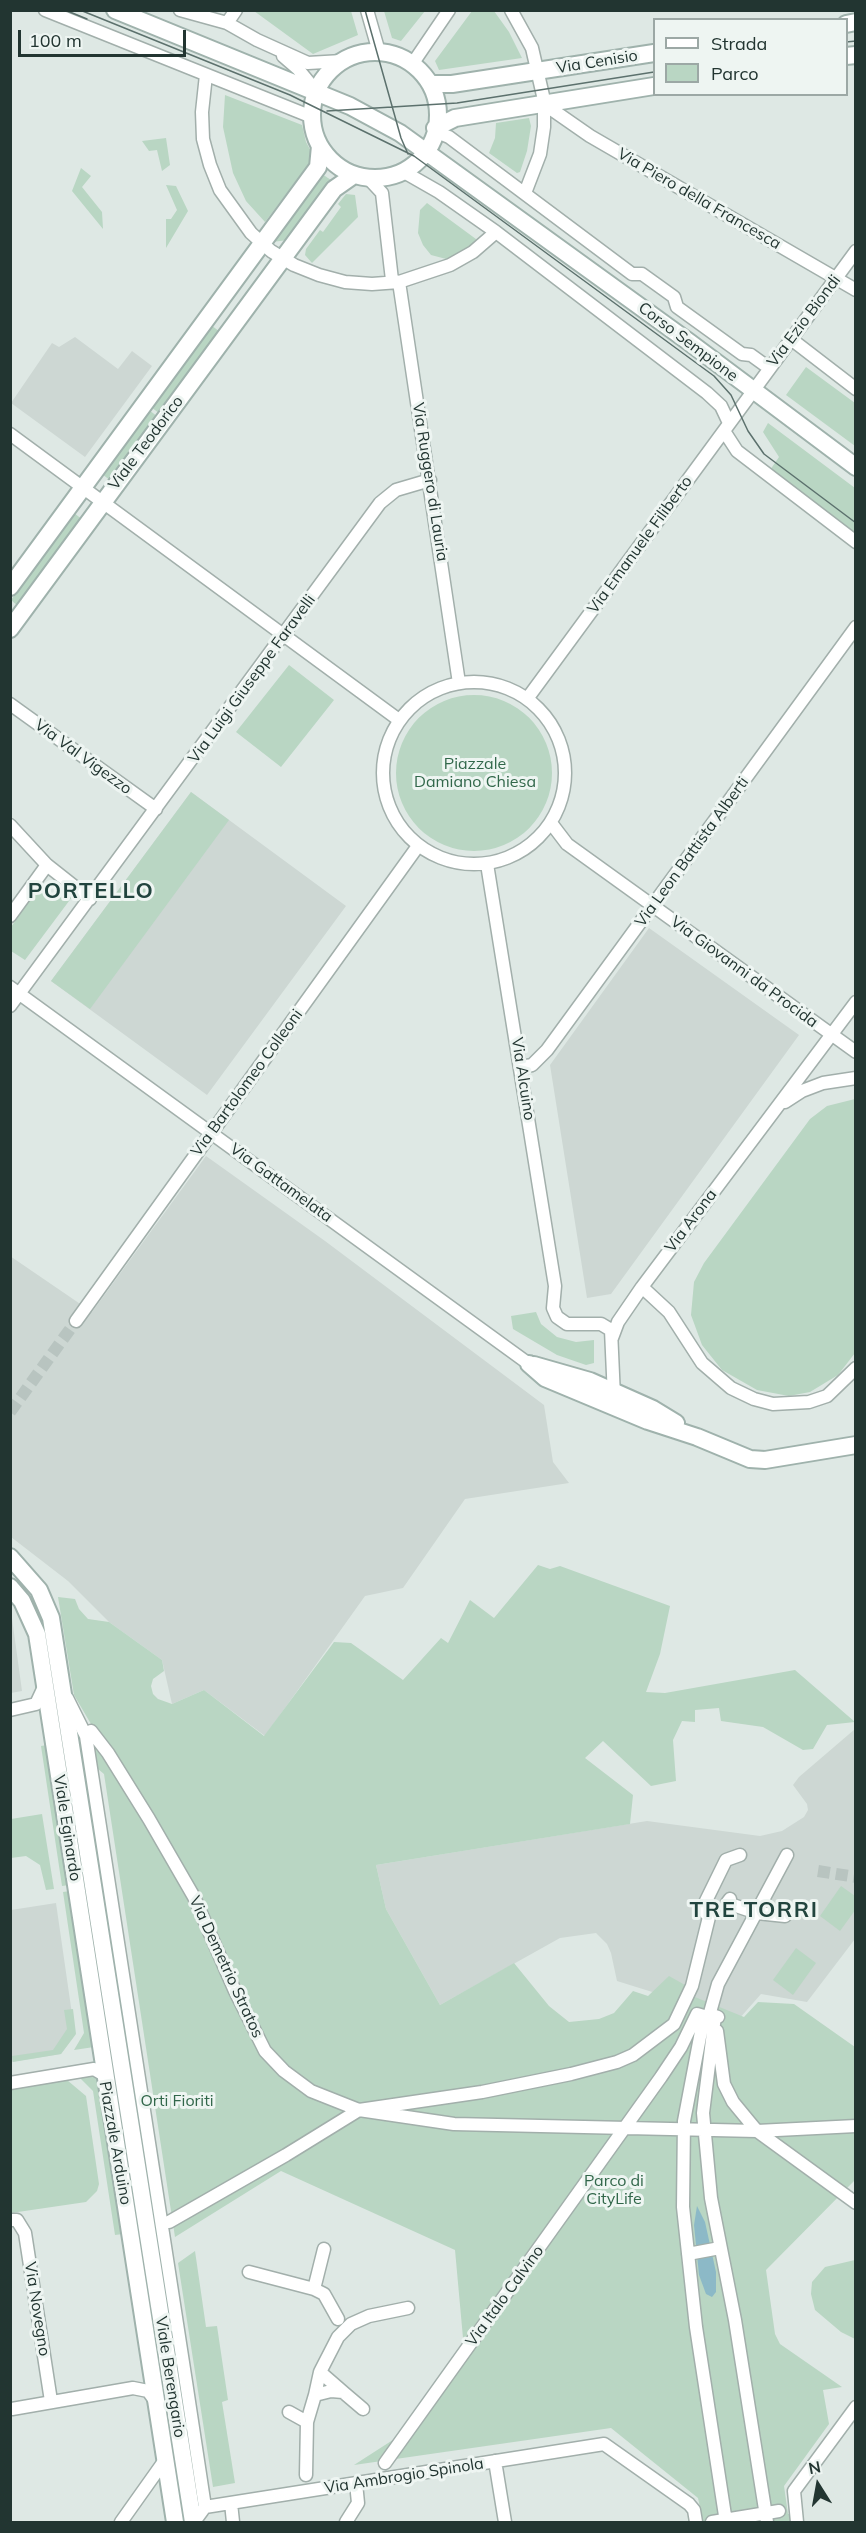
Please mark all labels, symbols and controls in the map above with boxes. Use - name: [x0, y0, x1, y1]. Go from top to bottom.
- scale bar: [21, 18, 189, 56]
- legend: [653, 18, 848, 96]
- text: 100 m: [29, 29, 82, 52]
- text: Strada: [711, 32, 767, 55]
- street label: Via Cenisio: [555, 46, 639, 78]
- text: Parco: [711, 62, 759, 85]
- street label: Via Piero della Francesca: [614, 144, 784, 254]
- street label: Via Ezio Biondi: [763, 271, 845, 371]
- street label: Corso Sempione: [634, 298, 742, 386]
- street label: Viale Teodorico: [104, 392, 188, 494]
- street label: Via Ruggero di Lauria: [408, 401, 452, 563]
- street label: Via Emanuele Filiberto: [584, 472, 696, 618]
- street label: Via Luigi Giuseppe Faravelli: [184, 591, 320, 767]
- street label: Via Val Vigezzo: [31, 715, 135, 799]
- park label: Piazzale Damiano Chiesa: [414, 754, 536, 792]
- street label: Via Leon Battista Alberti: [631, 773, 753, 931]
- district label: PORTELLO: [28, 878, 154, 904]
- street label: Via Giovanni da Procida: [667, 912, 821, 1032]
- street label: Via Bartolomeo Colleoni: [187, 1006, 307, 1160]
- street label: Via Alcuino: [507, 1036, 539, 1122]
- street label: Via Gattamelata: [226, 1139, 336, 1227]
- street label: Via Arona: [661, 1186, 721, 1256]
- street label: Viale Eginardo: [49, 1773, 85, 1883]
- street label: Via Demetrio Stratos: [185, 1893, 267, 2041]
- district label: TRE TORRI: [690, 1897, 818, 1923]
- street label: Piazzale Arduino: [95, 2080, 135, 2206]
- park label: Orti Fioriti: [140, 2091, 214, 2111]
- park label: Parco di CityLife: [584, 2171, 644, 2209]
- street label: Via Italo Calvino: [462, 2242, 548, 2350]
- street label: Via Novegno: [20, 2261, 54, 2357]
- street label: Viale Berengario: [151, 2315, 189, 2439]
- street label: Via Ambrogio Spinola: [323, 2454, 485, 2498]
- north arrow: [788, 2455, 848, 2515]
- text: N: [807, 2456, 822, 2478]

